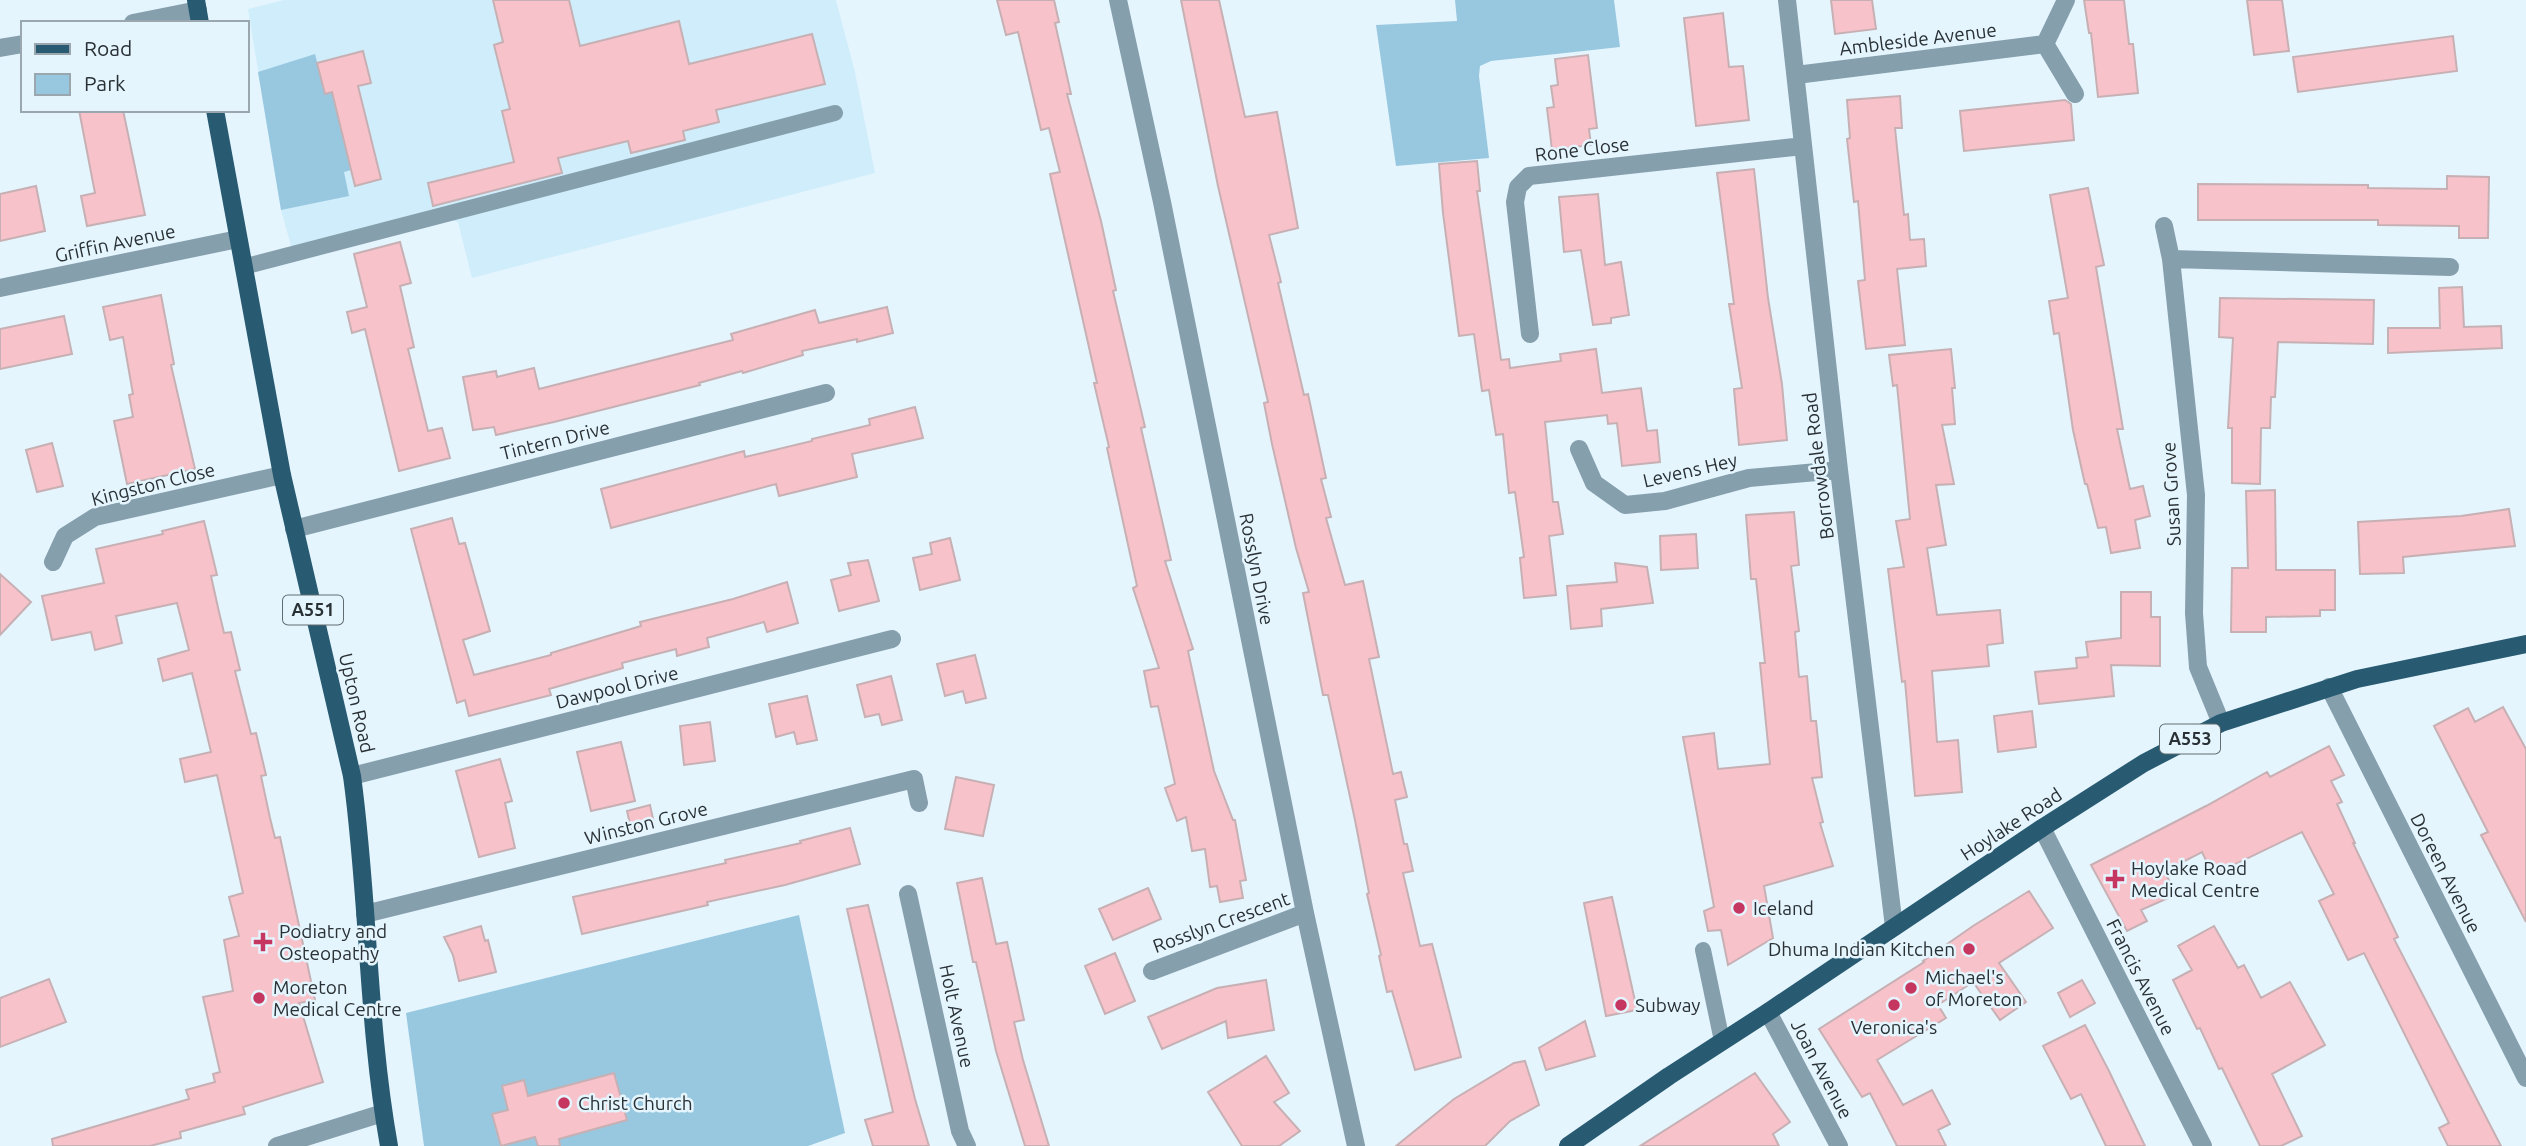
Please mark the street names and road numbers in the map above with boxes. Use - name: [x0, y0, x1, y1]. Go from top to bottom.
- street label: Ambleside Avenue: [1838, 18, 1998, 60]
- street label: Rone Close: [1533, 132, 1631, 166]
- street label: Griffin Avenue: [53, 219, 177, 267]
- street label: Borrowdale Road: [1798, 391, 1838, 541]
- street label: Tintern Drive: [498, 416, 612, 464]
- street label: Susan Grove: [2157, 441, 2185, 547]
- street label: Levens Hey: [1641, 448, 1739, 492]
- street label: Kingston Close: [89, 458, 217, 510]
- street label: Rosslyn Drive: [1235, 511, 1279, 627]
- road number: A551: [283, 596, 343, 624]
- street label: Upton Road: [335, 651, 379, 755]
- street label: Dawpool Drive: [553, 661, 681, 713]
- road number: A553: [2160, 724, 2220, 754]
- street label: Hoylake Road: [1956, 783, 2066, 865]
- street label: Winston Grove: [582, 797, 710, 849]
- street label: Doreen Avenue: [2406, 809, 2486, 937]
- street label: Rosslyn Crescent: [1150, 887, 1293, 957]
- street label: Francis Avenue: [2102, 915, 2180, 1039]
- street label: Holt Avenue: [935, 962, 979, 1070]
- street label: Joan Avenue: [1787, 1016, 1857, 1122]

